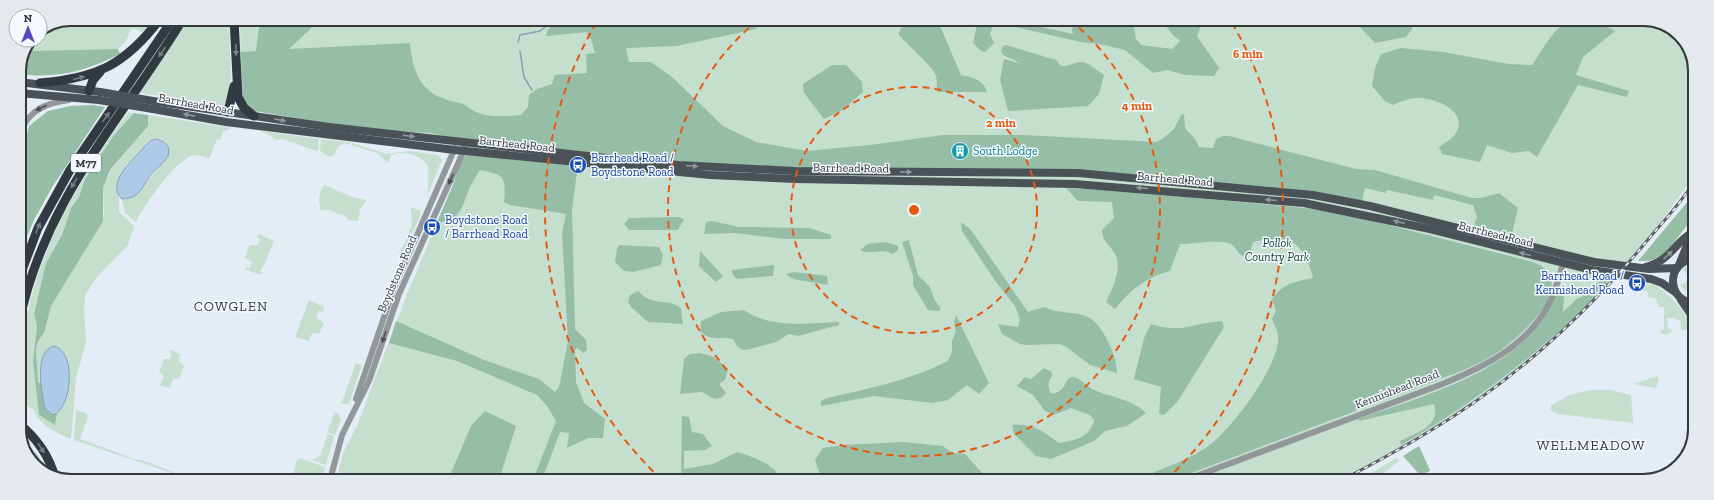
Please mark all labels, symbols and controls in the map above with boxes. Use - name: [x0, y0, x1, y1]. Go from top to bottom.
- north arrow: [8, 8, 48, 48]
- text: N: [24, 12, 33, 25]
- one-way arrow: [233, 44, 239, 57]
- one-way arrow: [158, 47, 166, 57]
- text: 6 min: [1233, 47, 1263, 61]
- one-way arrow: [73, 75, 85, 81]
- street label: Barrhead Road: [157, 90, 235, 118]
- text: 4 min: [1122, 99, 1152, 113]
- one-way arrow: [35, 104, 46, 111]
- one-way arrow: [183, 111, 196, 117]
- one-way arrow: [102, 112, 110, 123]
- text: 2 min: [986, 116, 1016, 130]
- one-way arrow: [274, 118, 286, 124]
- one-way arrow: [403, 133, 415, 140]
- street label: Barrhead Road: [478, 133, 556, 155]
- building icon: South Lodge: [950, 141, 970, 161]
- place label: South Lodge: [973, 144, 1038, 158]
- place label: Barrhead Road / Boydstone Road: [591, 151, 674, 179]
- road number: M77: [71, 154, 101, 172]
- bus stop icon: Barrhead Road / Boydstone Road: [568, 155, 588, 175]
- street label: Barrhead Road: [813, 160, 890, 176]
- one-way arrow: [686, 162, 698, 169]
- one-way arrow: [900, 169, 913, 175]
- street label: Barrhead Road: [1136, 169, 1214, 189]
- one-way arrow: [448, 173, 454, 185]
- one-way arrow: [70, 177, 77, 189]
- one-way arrow: [1136, 185, 1148, 191]
- one-way arrow: [1265, 197, 1277, 203]
- centre of rings: [907, 203, 921, 217]
- place label: Boydstone Road / Barrhead Road: [445, 213, 529, 241]
- bus stop icon: Boydstone Road / Barrhead Road: [422, 217, 442, 237]
- street label: Barrhead Road: [1457, 218, 1535, 250]
- one-way arrow: [1393, 219, 1405, 225]
- one-way arrow: [35, 222, 41, 234]
- street label: Boydstone Road: [374, 233, 420, 315]
- park label: Pollok Country Park: [1245, 236, 1310, 264]
- one-way arrow: [1519, 250, 1531, 256]
- one-way arrow: [1663, 251, 1673, 260]
- place label: Barrhead Road / Kennishead Road: [1535, 269, 1624, 297]
- bus stop icon: Barrhead Road / Kennishead Road: [1627, 273, 1647, 293]
- district label: COWGLEN: [194, 298, 268, 315]
- one-way arrow: [381, 332, 387, 344]
- street label: Kennishead Road: [1353, 366, 1441, 411]
- district label: WELLMEADOW: [1536, 437, 1646, 454]
- one-way arrow: [37, 443, 45, 453]

